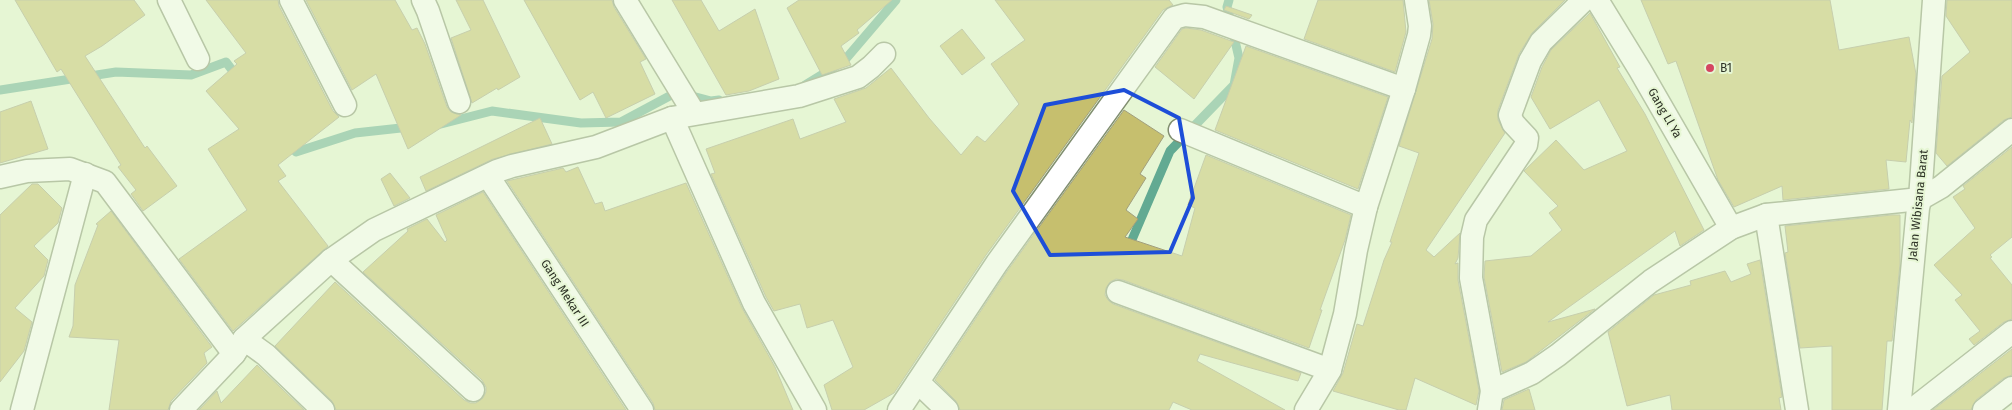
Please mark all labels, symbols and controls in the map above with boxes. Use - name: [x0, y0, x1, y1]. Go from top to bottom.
- place label: B1: [1720, 61, 1732, 75]
- marker: B1: [1704, 62, 1716, 74]
- street label: Gang Ll Ya: [1645, 86, 1685, 140]
- street label: Jalan Wibisana Barat: [1905, 148, 1931, 261]
- street label: Gang Mekar III: [538, 257, 592, 329]

